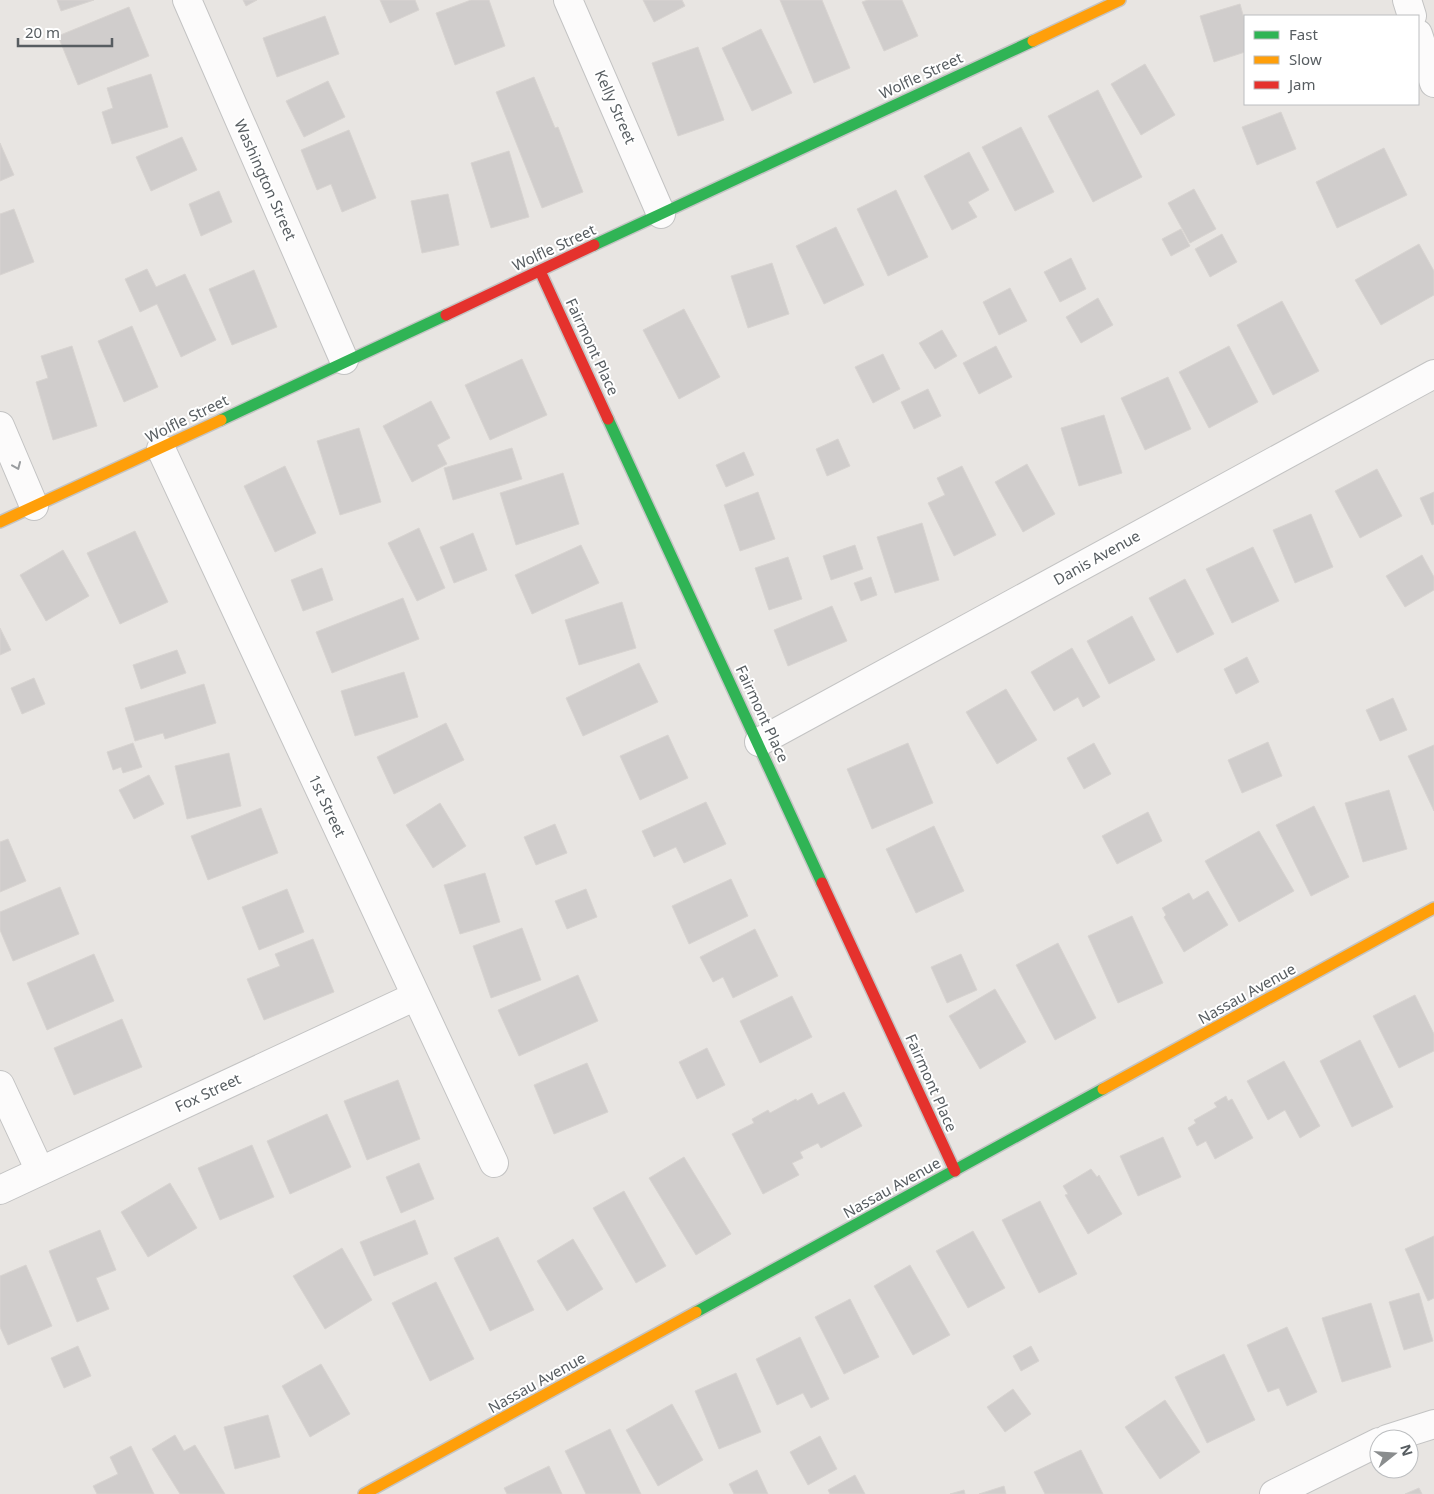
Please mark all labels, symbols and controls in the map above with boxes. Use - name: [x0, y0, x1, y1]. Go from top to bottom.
- scale bar: [18, 15, 111, 47]
- legend: [1244, 15, 1419, 105]
- text: 20 m: [25, 22, 60, 42]
- text: Fast: [1289, 24, 1318, 44]
- street label: Wolfle Street: [876, 47, 966, 103]
- text: Slow: [1289, 49, 1322, 69]
- street label: Kelly Street: [591, 66, 641, 147]
- text: Jam: [1287, 74, 1316, 94]
- street label: Washington Street: [230, 116, 302, 244]
- street label: Wolfle Street: [509, 219, 599, 275]
- street label: Fairmont Place: [562, 295, 624, 398]
- street label: Wolfle Street: [142, 389, 232, 447]
- one-way arrow: [11, 461, 22, 470]
- street label: Danis Avenue: [1050, 525, 1143, 589]
- street label: Fairmont Place: [732, 662, 794, 765]
- street label: 1st Street: [305, 771, 351, 841]
- street label: Nassau Avenue: [1194, 958, 1299, 1028]
- street label: Fairmont Place: [901, 1031, 962, 1135]
- street label: Fox Street: [172, 1068, 244, 1116]
- street label: Nassau Avenue: [839, 1152, 944, 1222]
- street label: Nassau Avenue: [484, 1347, 589, 1417]
- north arrow: [1369, 1429, 1419, 1479]
- text: N: [1396, 1442, 1418, 1458]

